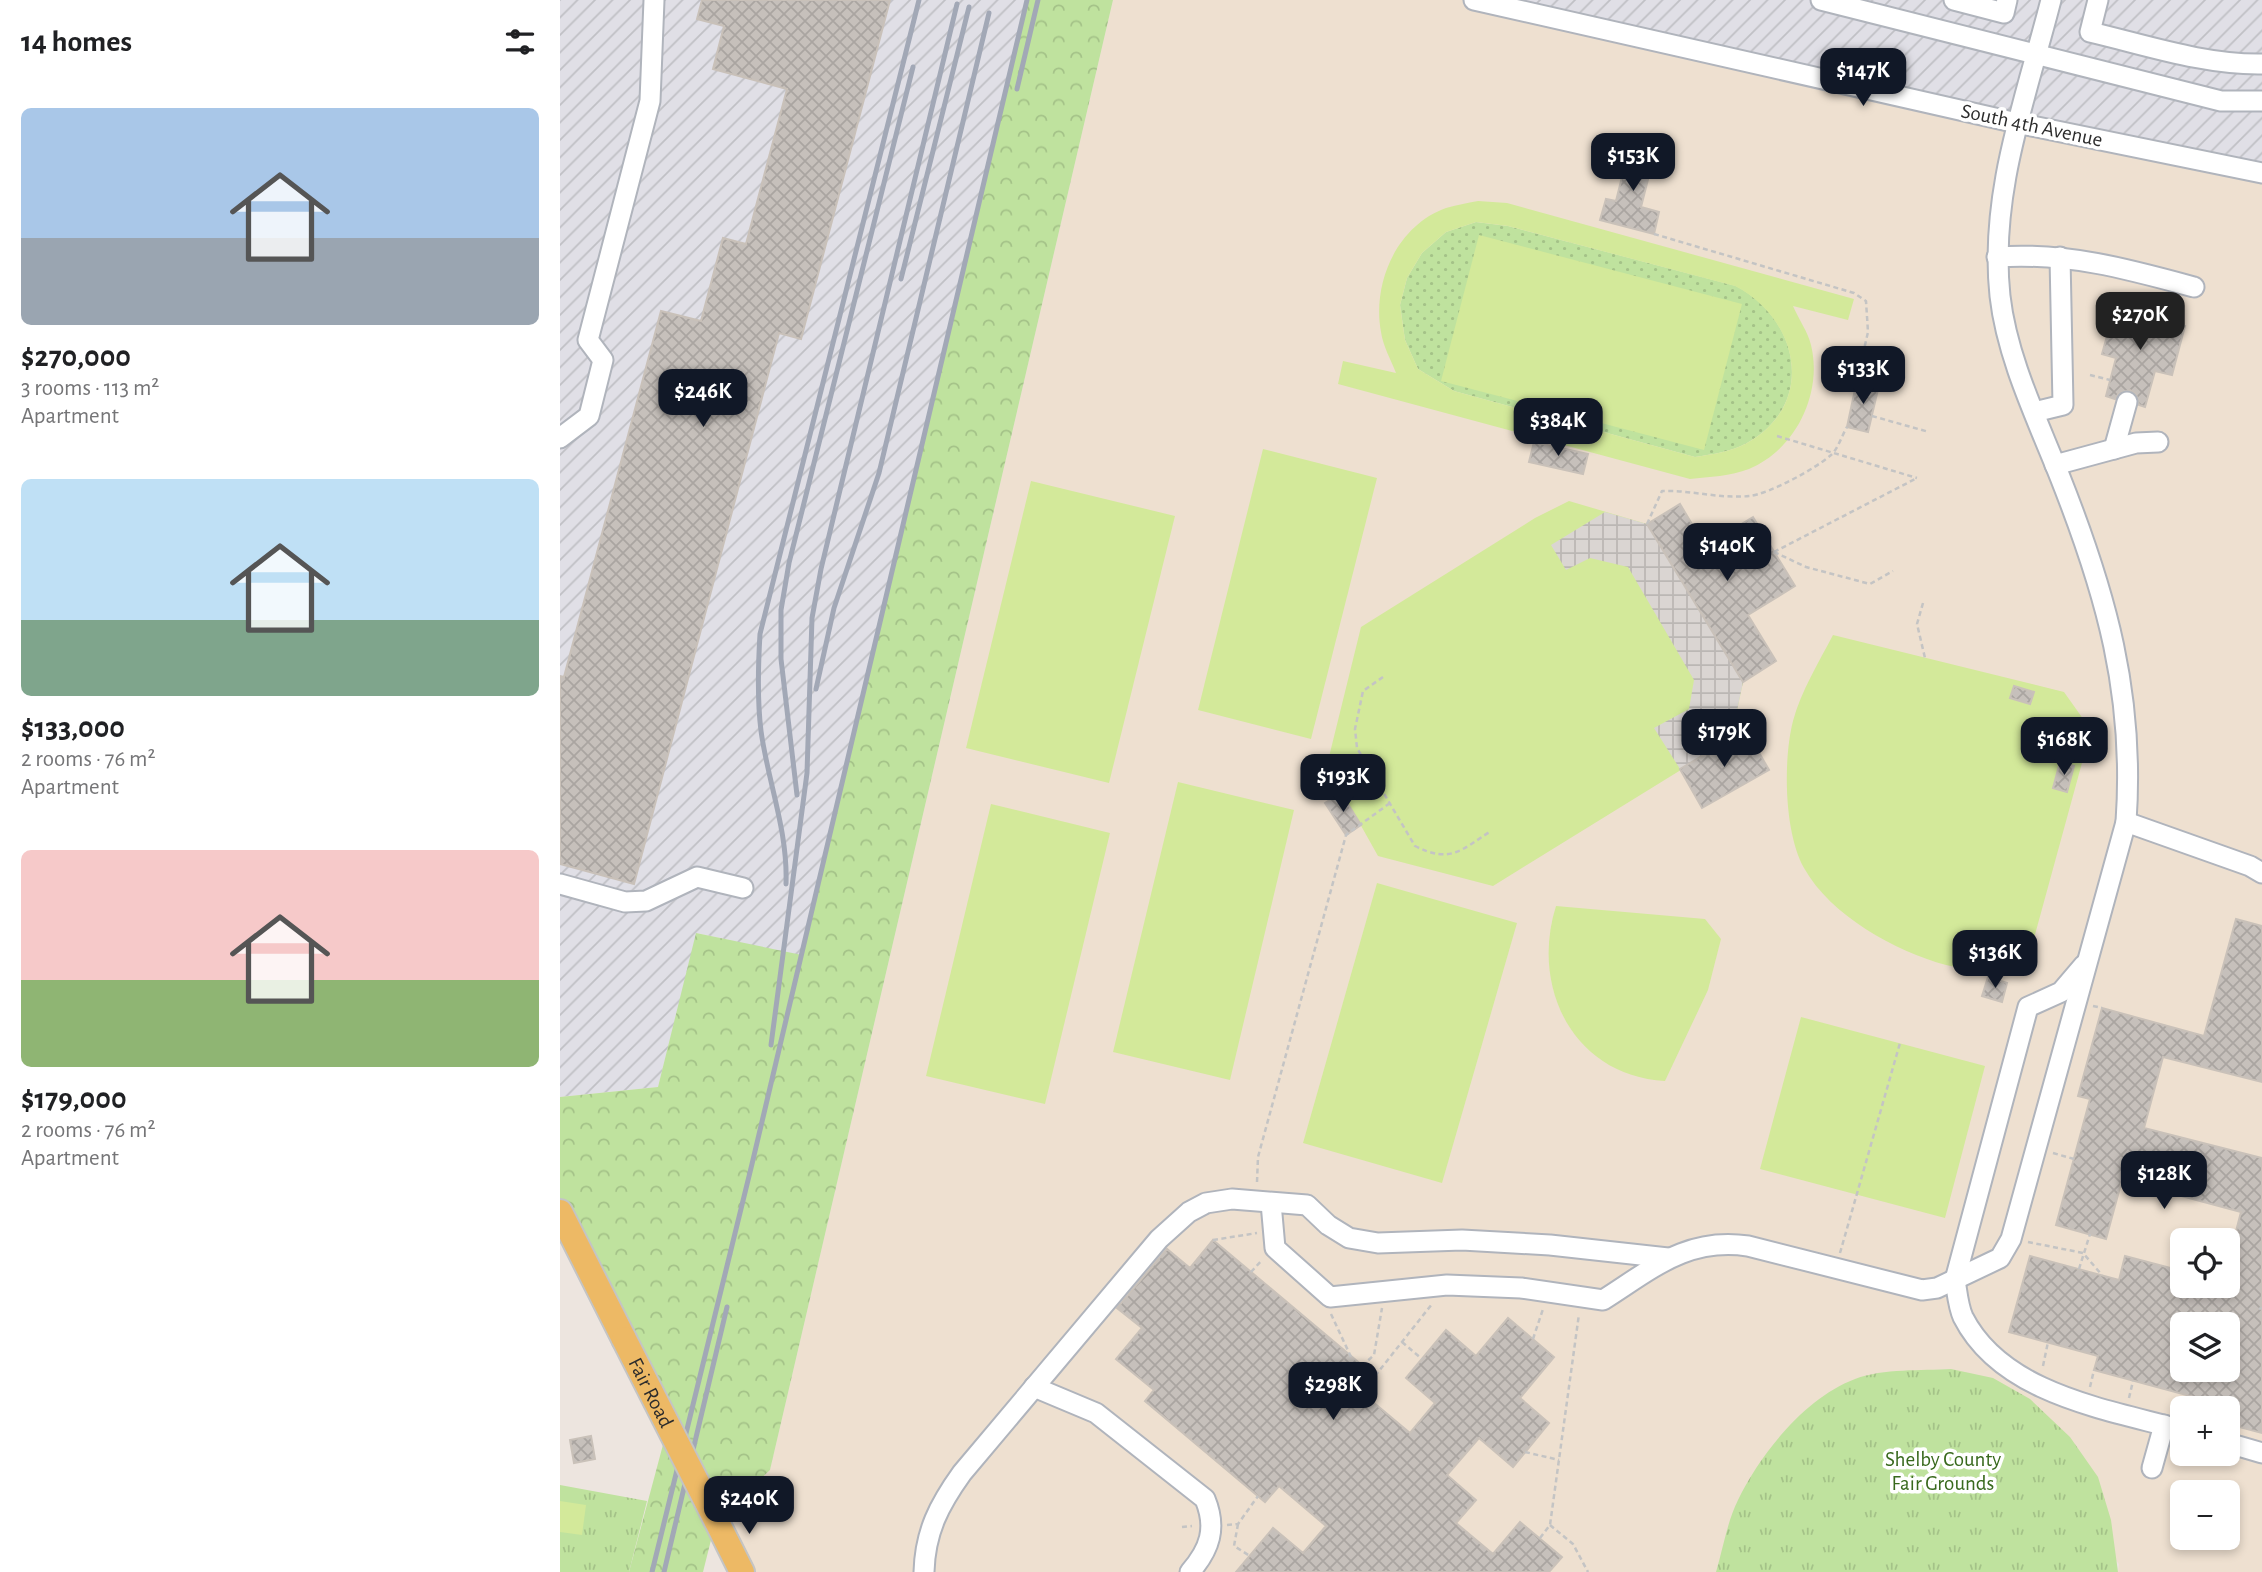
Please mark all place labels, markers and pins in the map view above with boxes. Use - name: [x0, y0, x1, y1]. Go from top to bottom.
- pin: $147K: [1814, 48, 1912, 108]
- pin: $153K: [1584, 134, 1682, 193]
- pin: $270K: [2091, 292, 2189, 352]
- pin: $133K: [1814, 346, 1912, 406]
- pin: $246K: [654, 370, 752, 429]
- pin: $384K: [1509, 398, 1607, 458]
- pin: $140K: [1678, 524, 1776, 583]
- pin: $179K: [1675, 710, 1773, 769]
- pin: $168K: [2015, 718, 2113, 777]
- pin: $193K: [1294, 754, 1392, 814]
- pin: $136K: [1946, 930, 2044, 990]
- pin: $128K: [2115, 1152, 2213, 1211]
- pin: $298K: [1284, 1362, 1382, 1422]
- pin: $240K: [700, 1476, 798, 1536]

